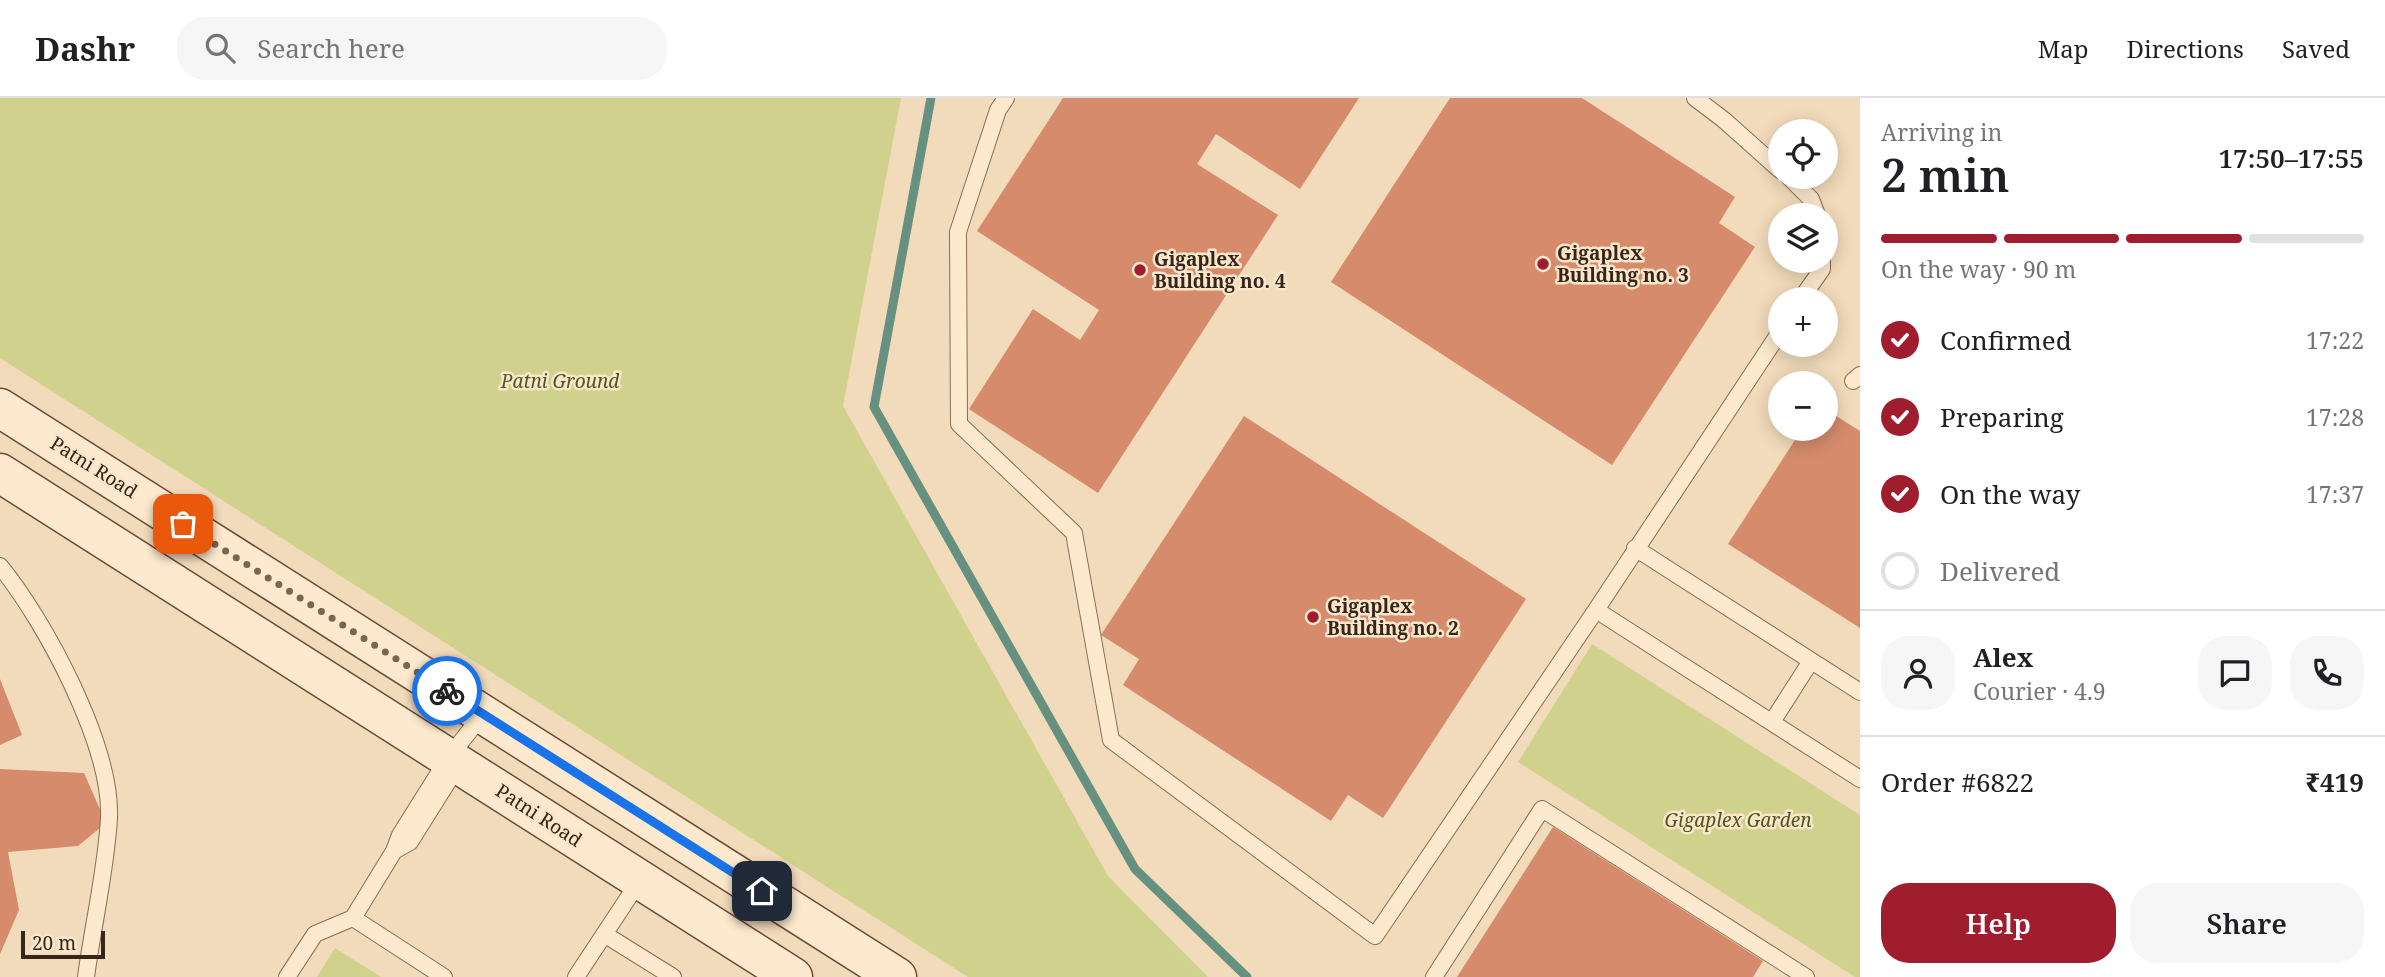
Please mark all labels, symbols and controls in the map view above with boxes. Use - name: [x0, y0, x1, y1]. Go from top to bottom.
- search box: [177, 17, 667, 80]
- text: Dashr: [35, 26, 135, 71]
- icon: search: [201, 29, 239, 67]
- text: Search here: [257, 30, 405, 66]
- text: Map: [2038, 32, 2089, 65]
- text: Directions: [2127, 32, 2244, 65]
- text: Saved: [2282, 32, 2350, 65]
- text: Arriving in: [1881, 116, 2002, 148]
- map controls: [1768, 119, 1838, 441]
- button: locate: [1768, 119, 1838, 189]
- text: 17:50–17:55: [2218, 140, 2364, 176]
- text: 2 min: [1881, 143, 2009, 205]
- button: layers: [1768, 203, 1838, 273]
- place label: Gigaplex Building no. 3: [1557, 240, 1689, 288]
- place label: Gigaplex Building no. 4: [1154, 246, 1286, 294]
- text: On the way · 90 m: [1881, 253, 2076, 285]
- marker: Gigaplex Building no. 3: [1535, 256, 1551, 272]
- marker: Gigaplex Building no. 4: [1132, 262, 1148, 278]
- button: +: [1768, 287, 1838, 357]
- icon: check: [1881, 321, 1919, 359]
- text: Confirmed: [1940, 322, 2072, 358]
- text: 17:22: [2306, 324, 2364, 356]
- park label: Patni Ground: [500, 368, 620, 394]
- button: −: [1768, 371, 1838, 441]
- icon: check: [1881, 398, 1919, 436]
- text: Preparing: [1940, 399, 2064, 435]
- text: 17:28: [2306, 401, 2364, 433]
- street label: Patni Road: [46, 430, 143, 504]
- icon: check: [1881, 475, 1919, 513]
- text: On the way: [1940, 476, 2080, 512]
- text: 17:37: [2306, 478, 2364, 510]
- pin: [153, 494, 213, 554]
- icon: bag: [164, 505, 202, 543]
- text: Delivered: [1940, 553, 2060, 589]
- place label: Gigaplex Building no. 2: [1327, 593, 1459, 641]
- marker: Gigaplex Building no. 2: [1305, 609, 1321, 625]
- button: person: [1881, 636, 1955, 710]
- button: chat: [2198, 636, 2272, 710]
- button: phone: [2290, 636, 2364, 710]
- text: Alex: [1973, 639, 2033, 675]
- courier: [412, 656, 482, 726]
- icon: bike: [428, 672, 466, 710]
- text: Courier · 4.9: [1973, 675, 2106, 707]
- text: Order #6822: [1881, 764, 2034, 800]
- text: ₹419: [2305, 764, 2364, 800]
- street label: Patni Road: [491, 777, 587, 853]
- park label: Gigaplex Garden: [1664, 807, 1812, 833]
- pin: [732, 861, 792, 921]
- icon: home: [743, 872, 781, 910]
- button: Help: [1881, 883, 2116, 963]
- button: Share: [2130, 883, 2364, 963]
- scale bar: [21, 928, 105, 960]
- text: 20 m: [32, 930, 76, 956]

